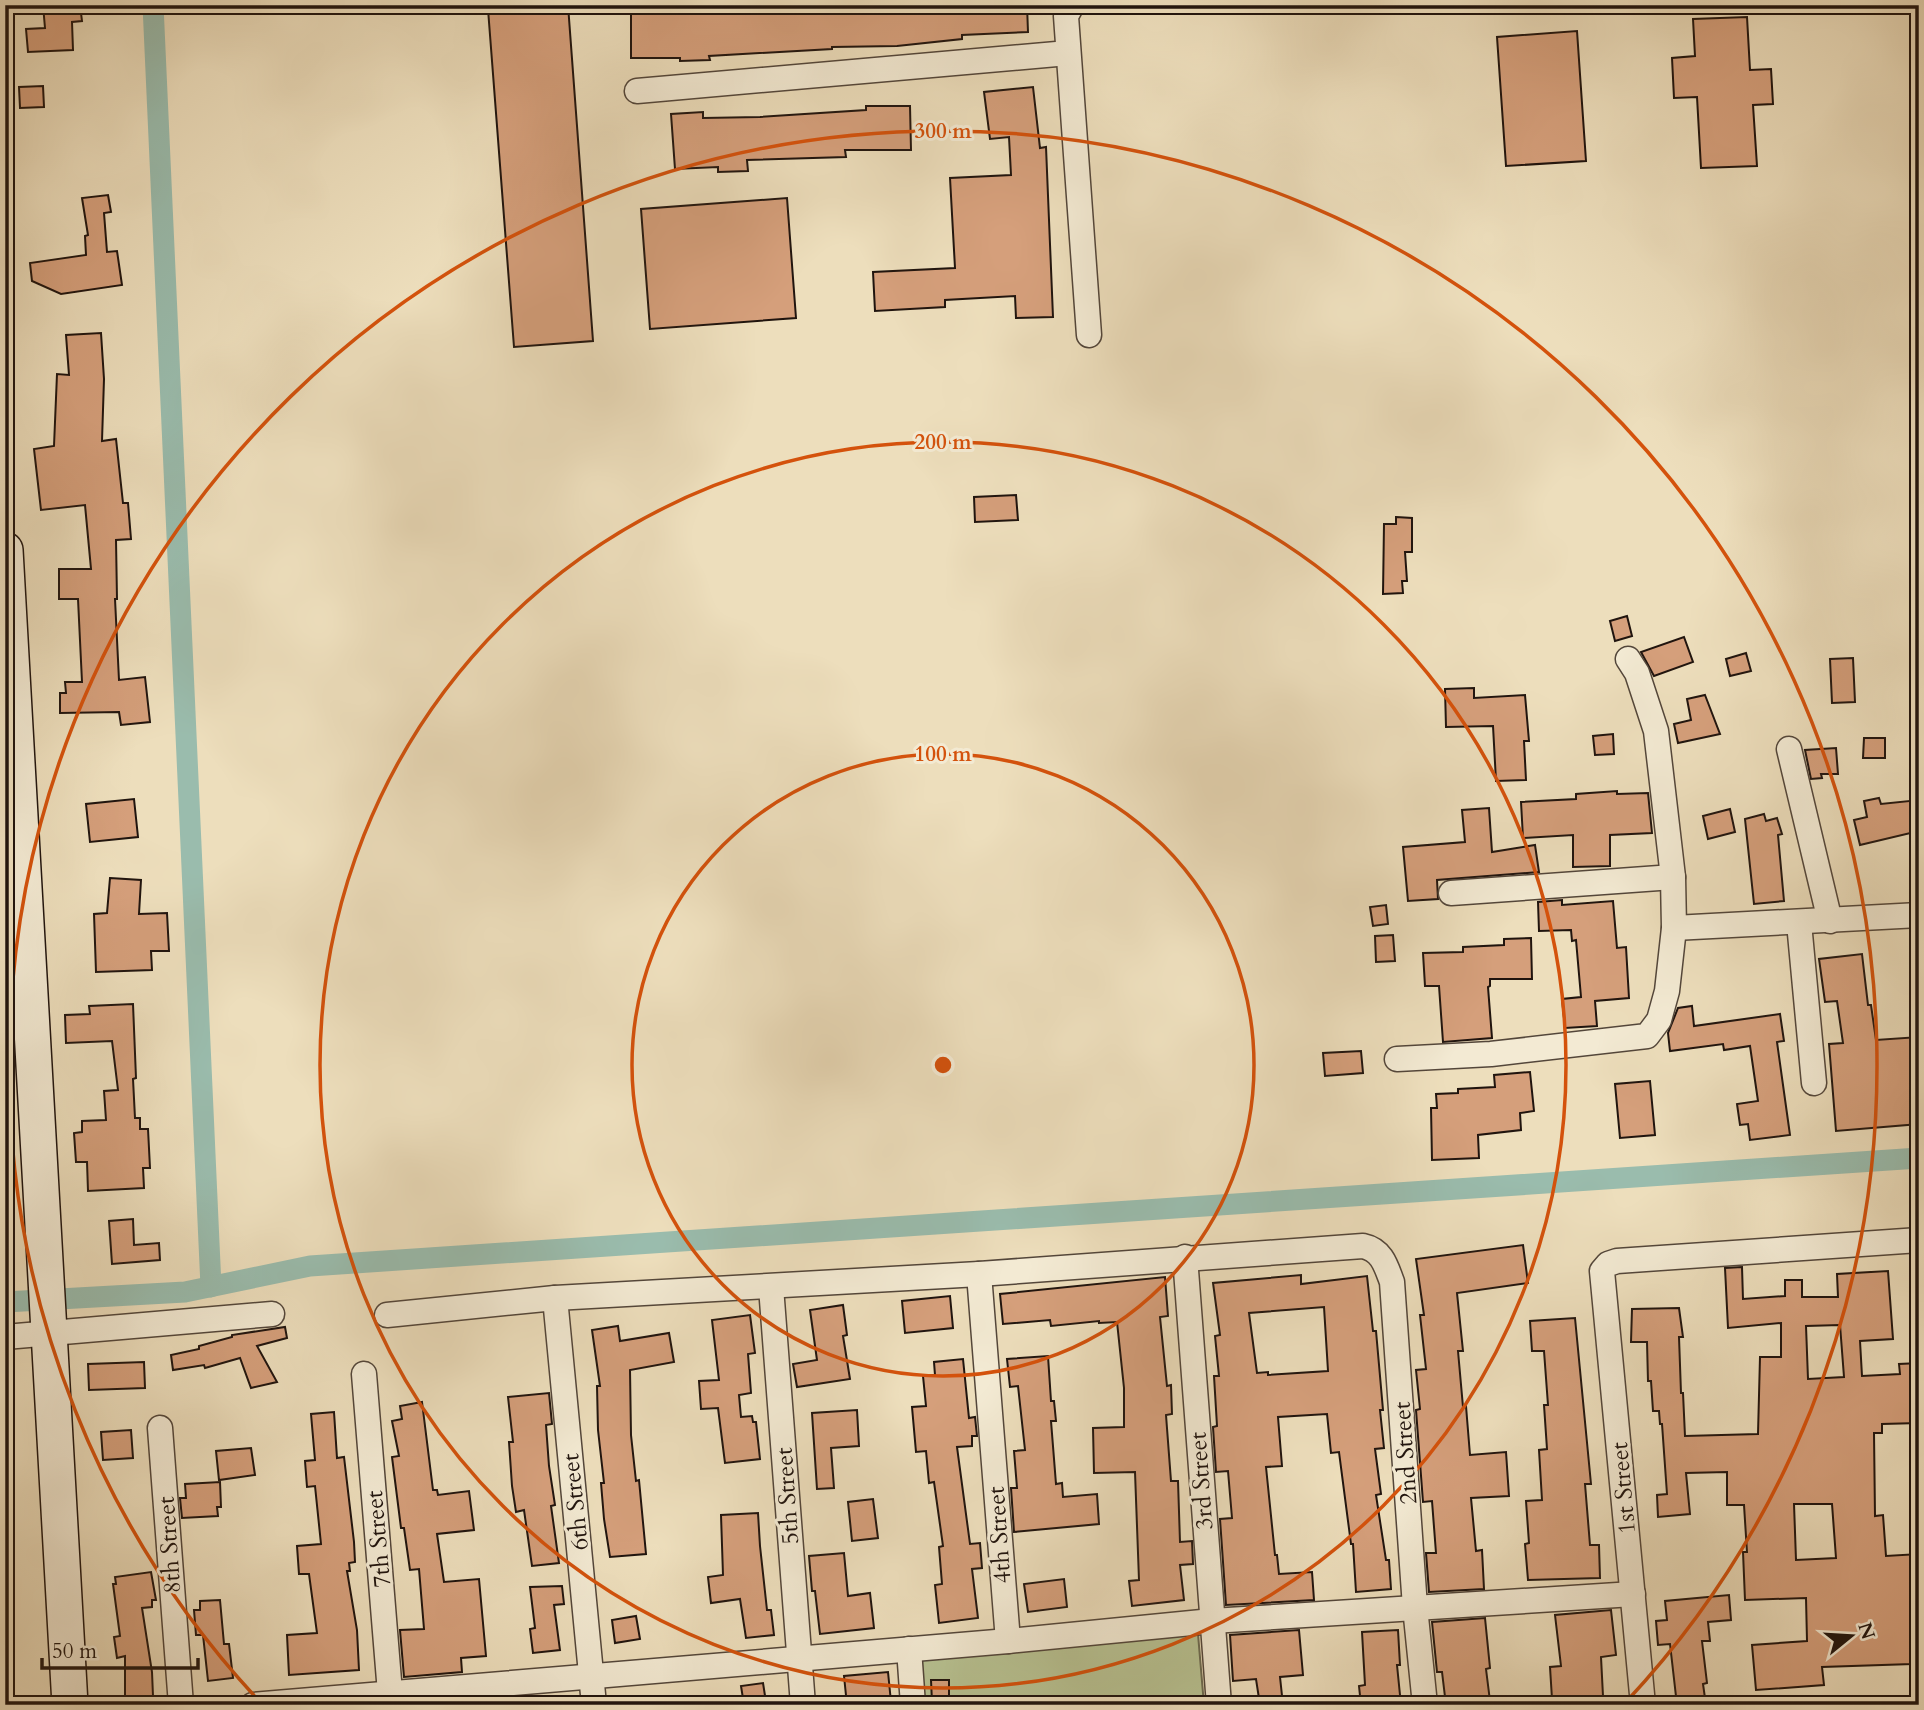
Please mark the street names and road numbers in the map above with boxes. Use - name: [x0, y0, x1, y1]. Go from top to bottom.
- street label: 2nd Street: [1385, 1400, 1426, 1505]
- street label: 3rd Street: [1182, 1431, 1221, 1531]
- street label: 1st Street: [1603, 1440, 1644, 1535]
- street label: 5th Street: [768, 1446, 807, 1546]
- street label: 6th Street: [554, 1451, 597, 1552]
- street label: 4th Street: [980, 1485, 1019, 1585]
- street label: 7th Street: [358, 1489, 399, 1589]
- street label: 8th Street: [150, 1495, 189, 1595]

